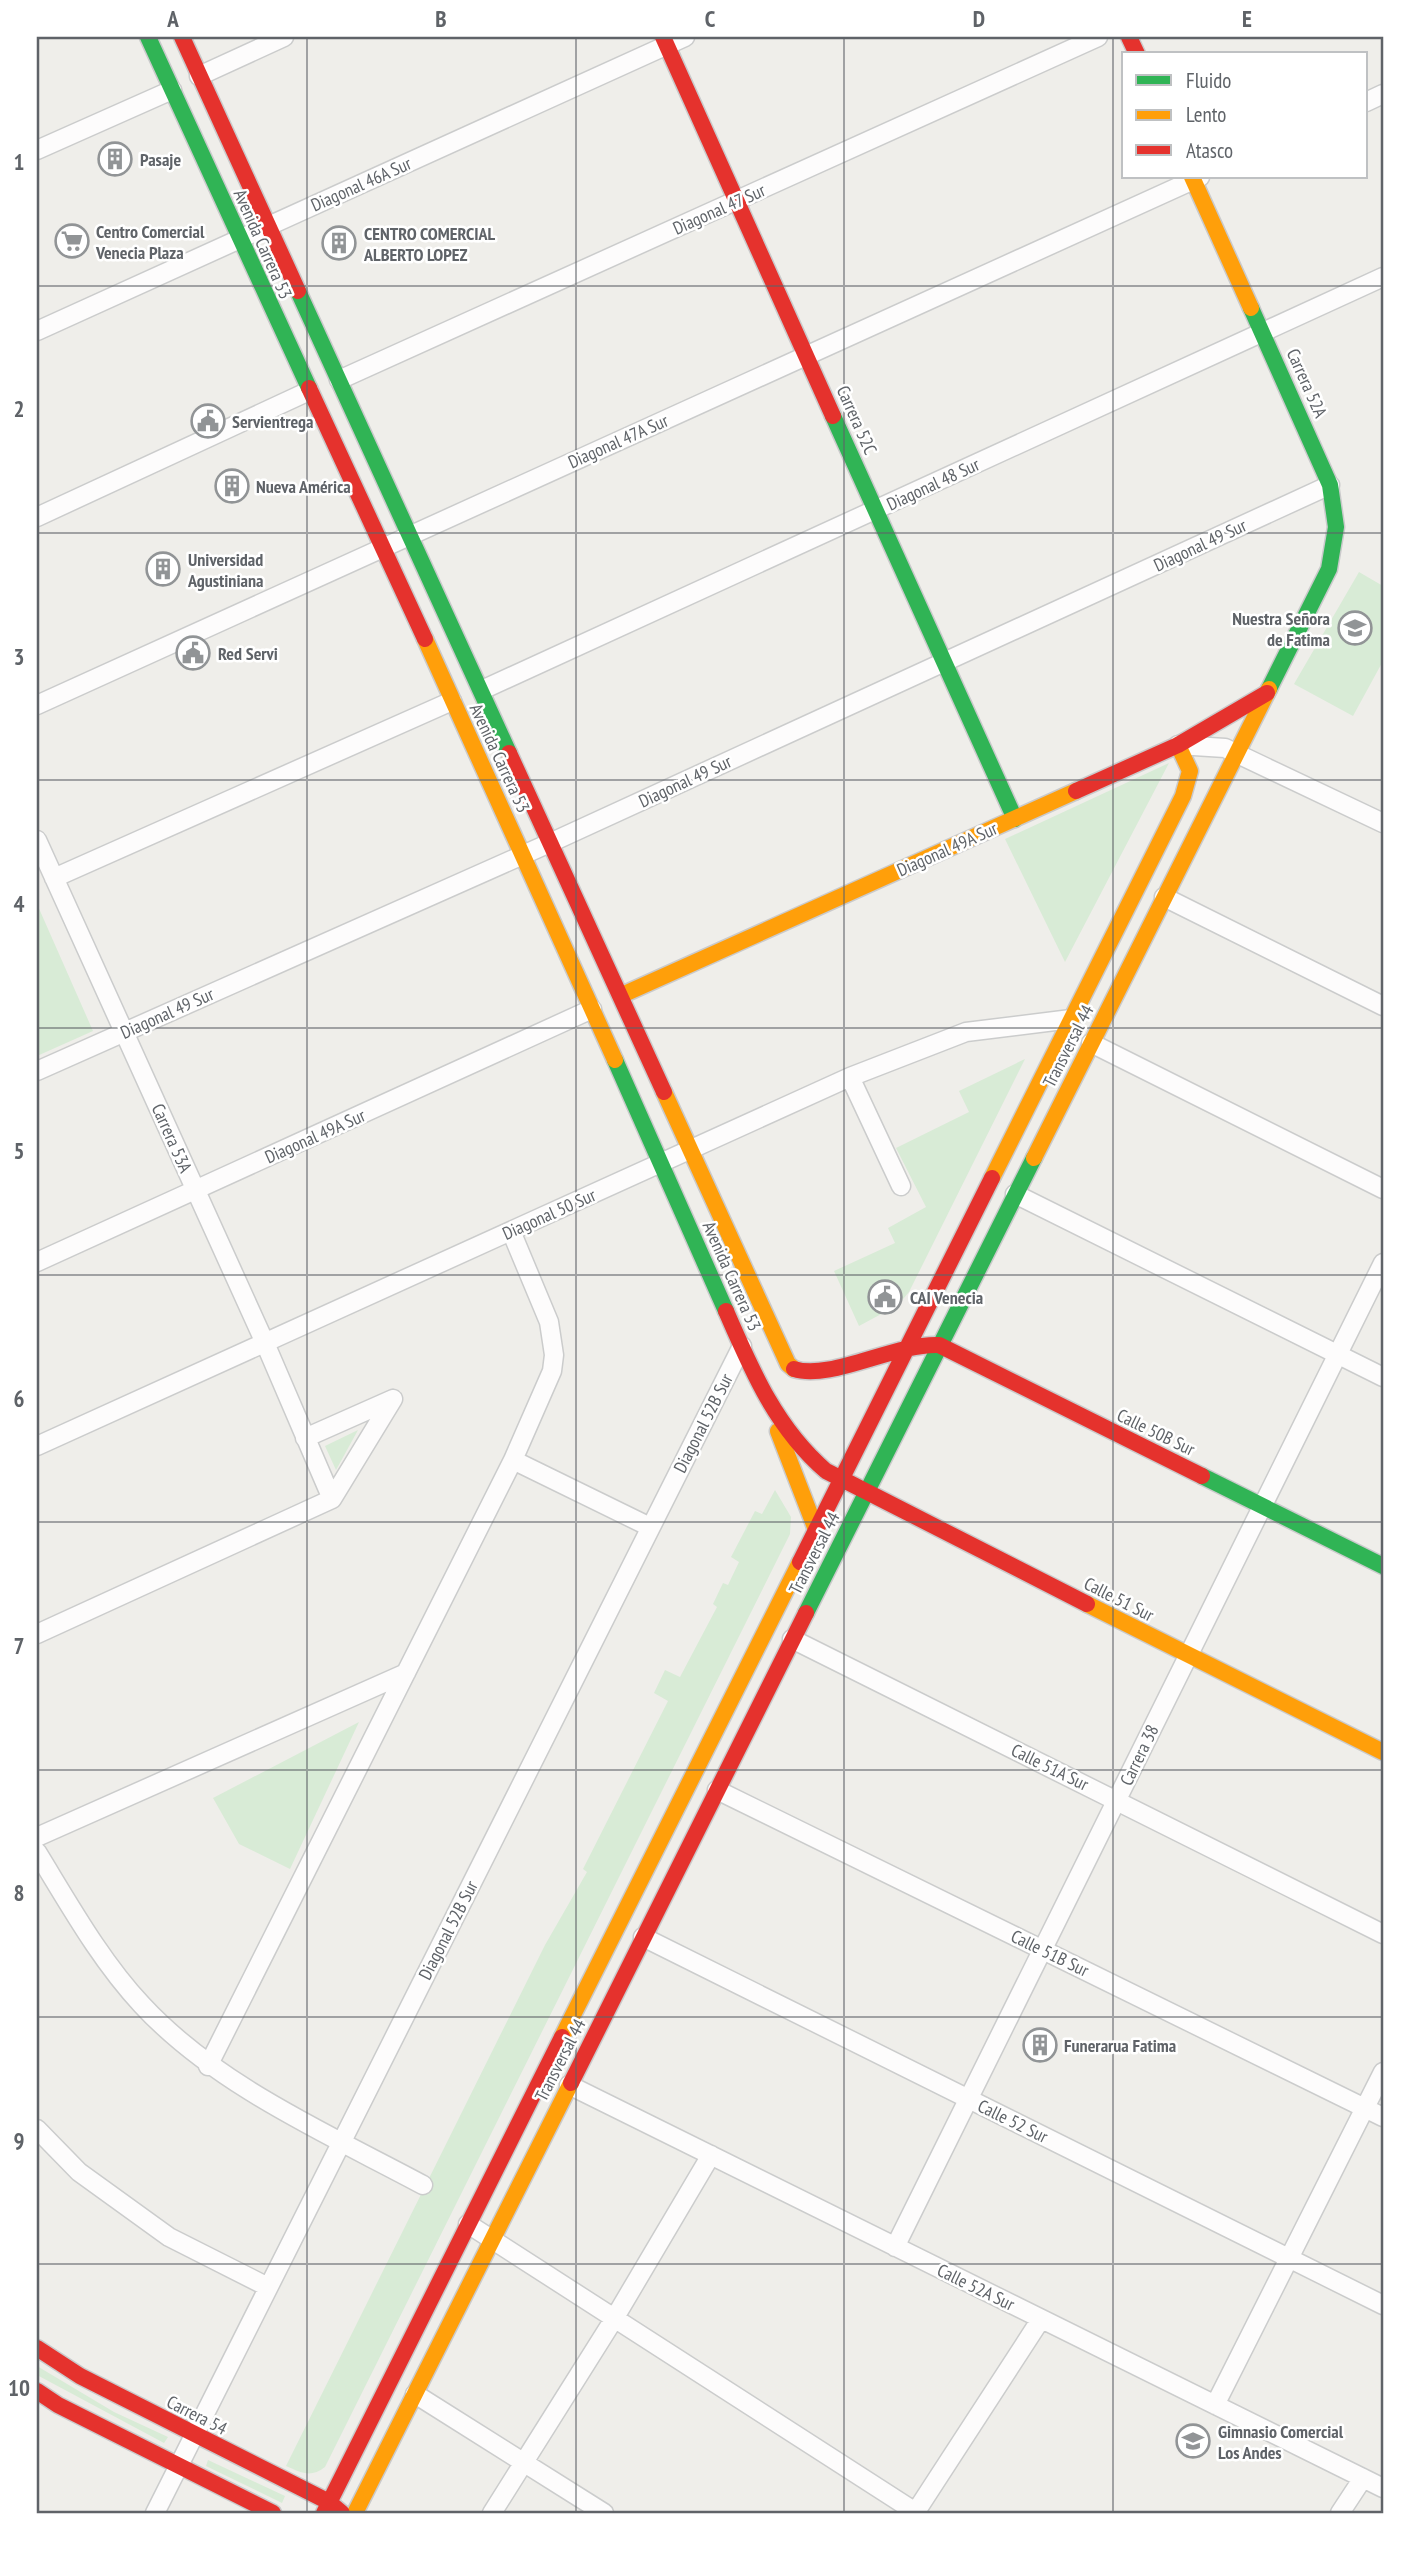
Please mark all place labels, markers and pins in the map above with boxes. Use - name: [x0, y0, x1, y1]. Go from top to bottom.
- building icon: Pasaje: [96, 140, 134, 178]
- place label: Pasaje: [140, 148, 181, 171]
- place label: Centro Comercial Venecia Plaza: [95, 220, 205, 264]
- supermarket icon: Centro Comercial Venecia Plaza: [53, 222, 91, 260]
- place label: CENTRO COMERCIAL ALBERTO LOPEZ: [363, 222, 495, 266]
- building icon: CENTRO COMERCIAL ALBERTO LOPEZ: [320, 224, 358, 262]
- public building icon: Servientrega: [189, 402, 227, 440]
- place label: Servientrega: [232, 410, 314, 433]
- building icon: Nueva América: [213, 467, 251, 505]
- place label: Nueva América: [256, 475, 351, 498]
- place label: Universidad Agustiniana: [187, 548, 263, 592]
- building icon: Universidad Agustiniana: [144, 550, 182, 588]
- place label: Nuestra Señora de Fatima: [1232, 607, 1330, 651]
- school or university icon: Nuestra Señora de Fatima: [1336, 609, 1374, 647]
- public building icon: Red Servi: [174, 634, 212, 672]
- place label: Red Servi: [218, 642, 278, 665]
- public building icon: CAI Venecia: [866, 1278, 904, 1316]
- place label: CAI Venecia: [910, 1286, 983, 1309]
- building icon: Funerarua Fatima: [1021, 2026, 1059, 2064]
- place label: Funerarua Fatima: [1064, 2034, 1176, 2057]
- place label: Gimnasio Comercial Los Andes: [1218, 2420, 1344, 2464]
- school or university icon: Gimnasio Comercial Los Andes: [1174, 2422, 1212, 2460]

